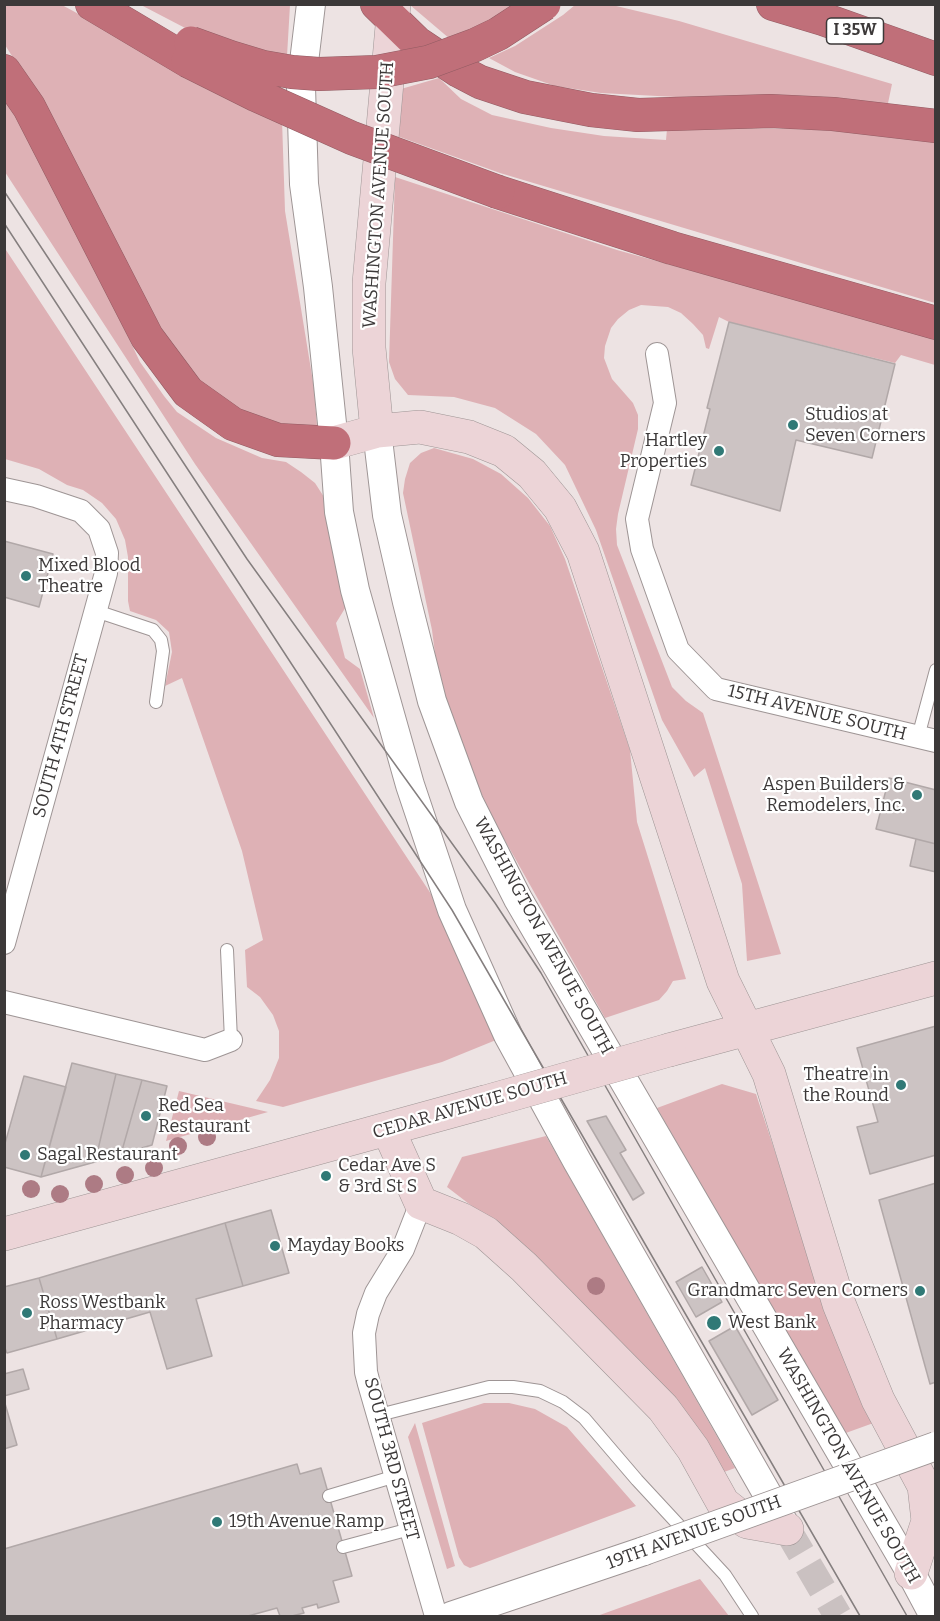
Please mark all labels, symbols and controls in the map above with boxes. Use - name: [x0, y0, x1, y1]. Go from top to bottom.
- road number: I 35W: [826, 18, 884, 44]
- street label: WASHINGTON AVENUE SOUTH: [359, 61, 399, 329]
- place label: Studios at Seven Corners: [805, 404, 926, 446]
- marker: Studios at Seven Corners: [786, 418, 800, 432]
- place label: Hartley Properties: [620, 430, 707, 472]
- marker: Hartley Properties: [712, 444, 726, 458]
- place label: Mixed Blood Theatre: [38, 555, 140, 598]
- marker: Mixed Blood Theatre: [19, 569, 33, 583]
- street label: SOUTH 4TH STREET: [29, 652, 93, 820]
- street label: 15TH AVENUE SOUTH: [725, 680, 909, 746]
- place label: Aspen Builders & Remodelers, Inc.: [762, 774, 905, 816]
- marker: Aspen Builders & Remodelers, Inc.: [910, 788, 924, 802]
- street label: WASHINGTON AVENUE SOUTH: [469, 814, 617, 1058]
- place label: Theatre in the Round: [803, 1064, 889, 1106]
- street label: CEDAR AVENUE SOUTH: [370, 1068, 570, 1144]
- marker: Theatre in the Round: [894, 1078, 908, 1092]
- place label: Red Sea Restaurant: [158, 1095, 250, 1138]
- marker: Red Sea Restaurant: [139, 1109, 153, 1123]
- place label: Sagal Restaurant: [37, 1144, 178, 1166]
- marker: Sagal Restaurant: [18, 1148, 32, 1162]
- place label: Cedar Ave S & 3rd St S: [338, 1155, 436, 1198]
- marker: Cedar Ave S & 3rd St S: [319, 1169, 333, 1183]
- place label: Mayday Books: [287, 1235, 404, 1257]
- marker: Mayday Books: [268, 1239, 282, 1253]
- place label: Grandmarc Seven Corners: [687, 1280, 908, 1302]
- marker: Grandmarc Seven Corners: [913, 1284, 927, 1298]
- place label: Ross Westbank Pharmacy: [39, 1292, 165, 1334]
- marker: Ross Westbank Pharmacy: [20, 1306, 34, 1320]
- place label: West Bank: [728, 1312, 816, 1334]
- marker: West Bank: [705, 1314, 723, 1332]
- street label: WASHINGTON AVENUE SOUTH: [772, 1345, 924, 1587]
- street label: SOUTH 3RD STREET: [359, 1375, 423, 1543]
- street label: 19TH AVENUE SOUTH: [604, 1491, 784, 1575]
- place label: 19th Avenue Ramp: [229, 1511, 384, 1533]
- marker: 19th Avenue Ramp: [210, 1515, 224, 1529]

